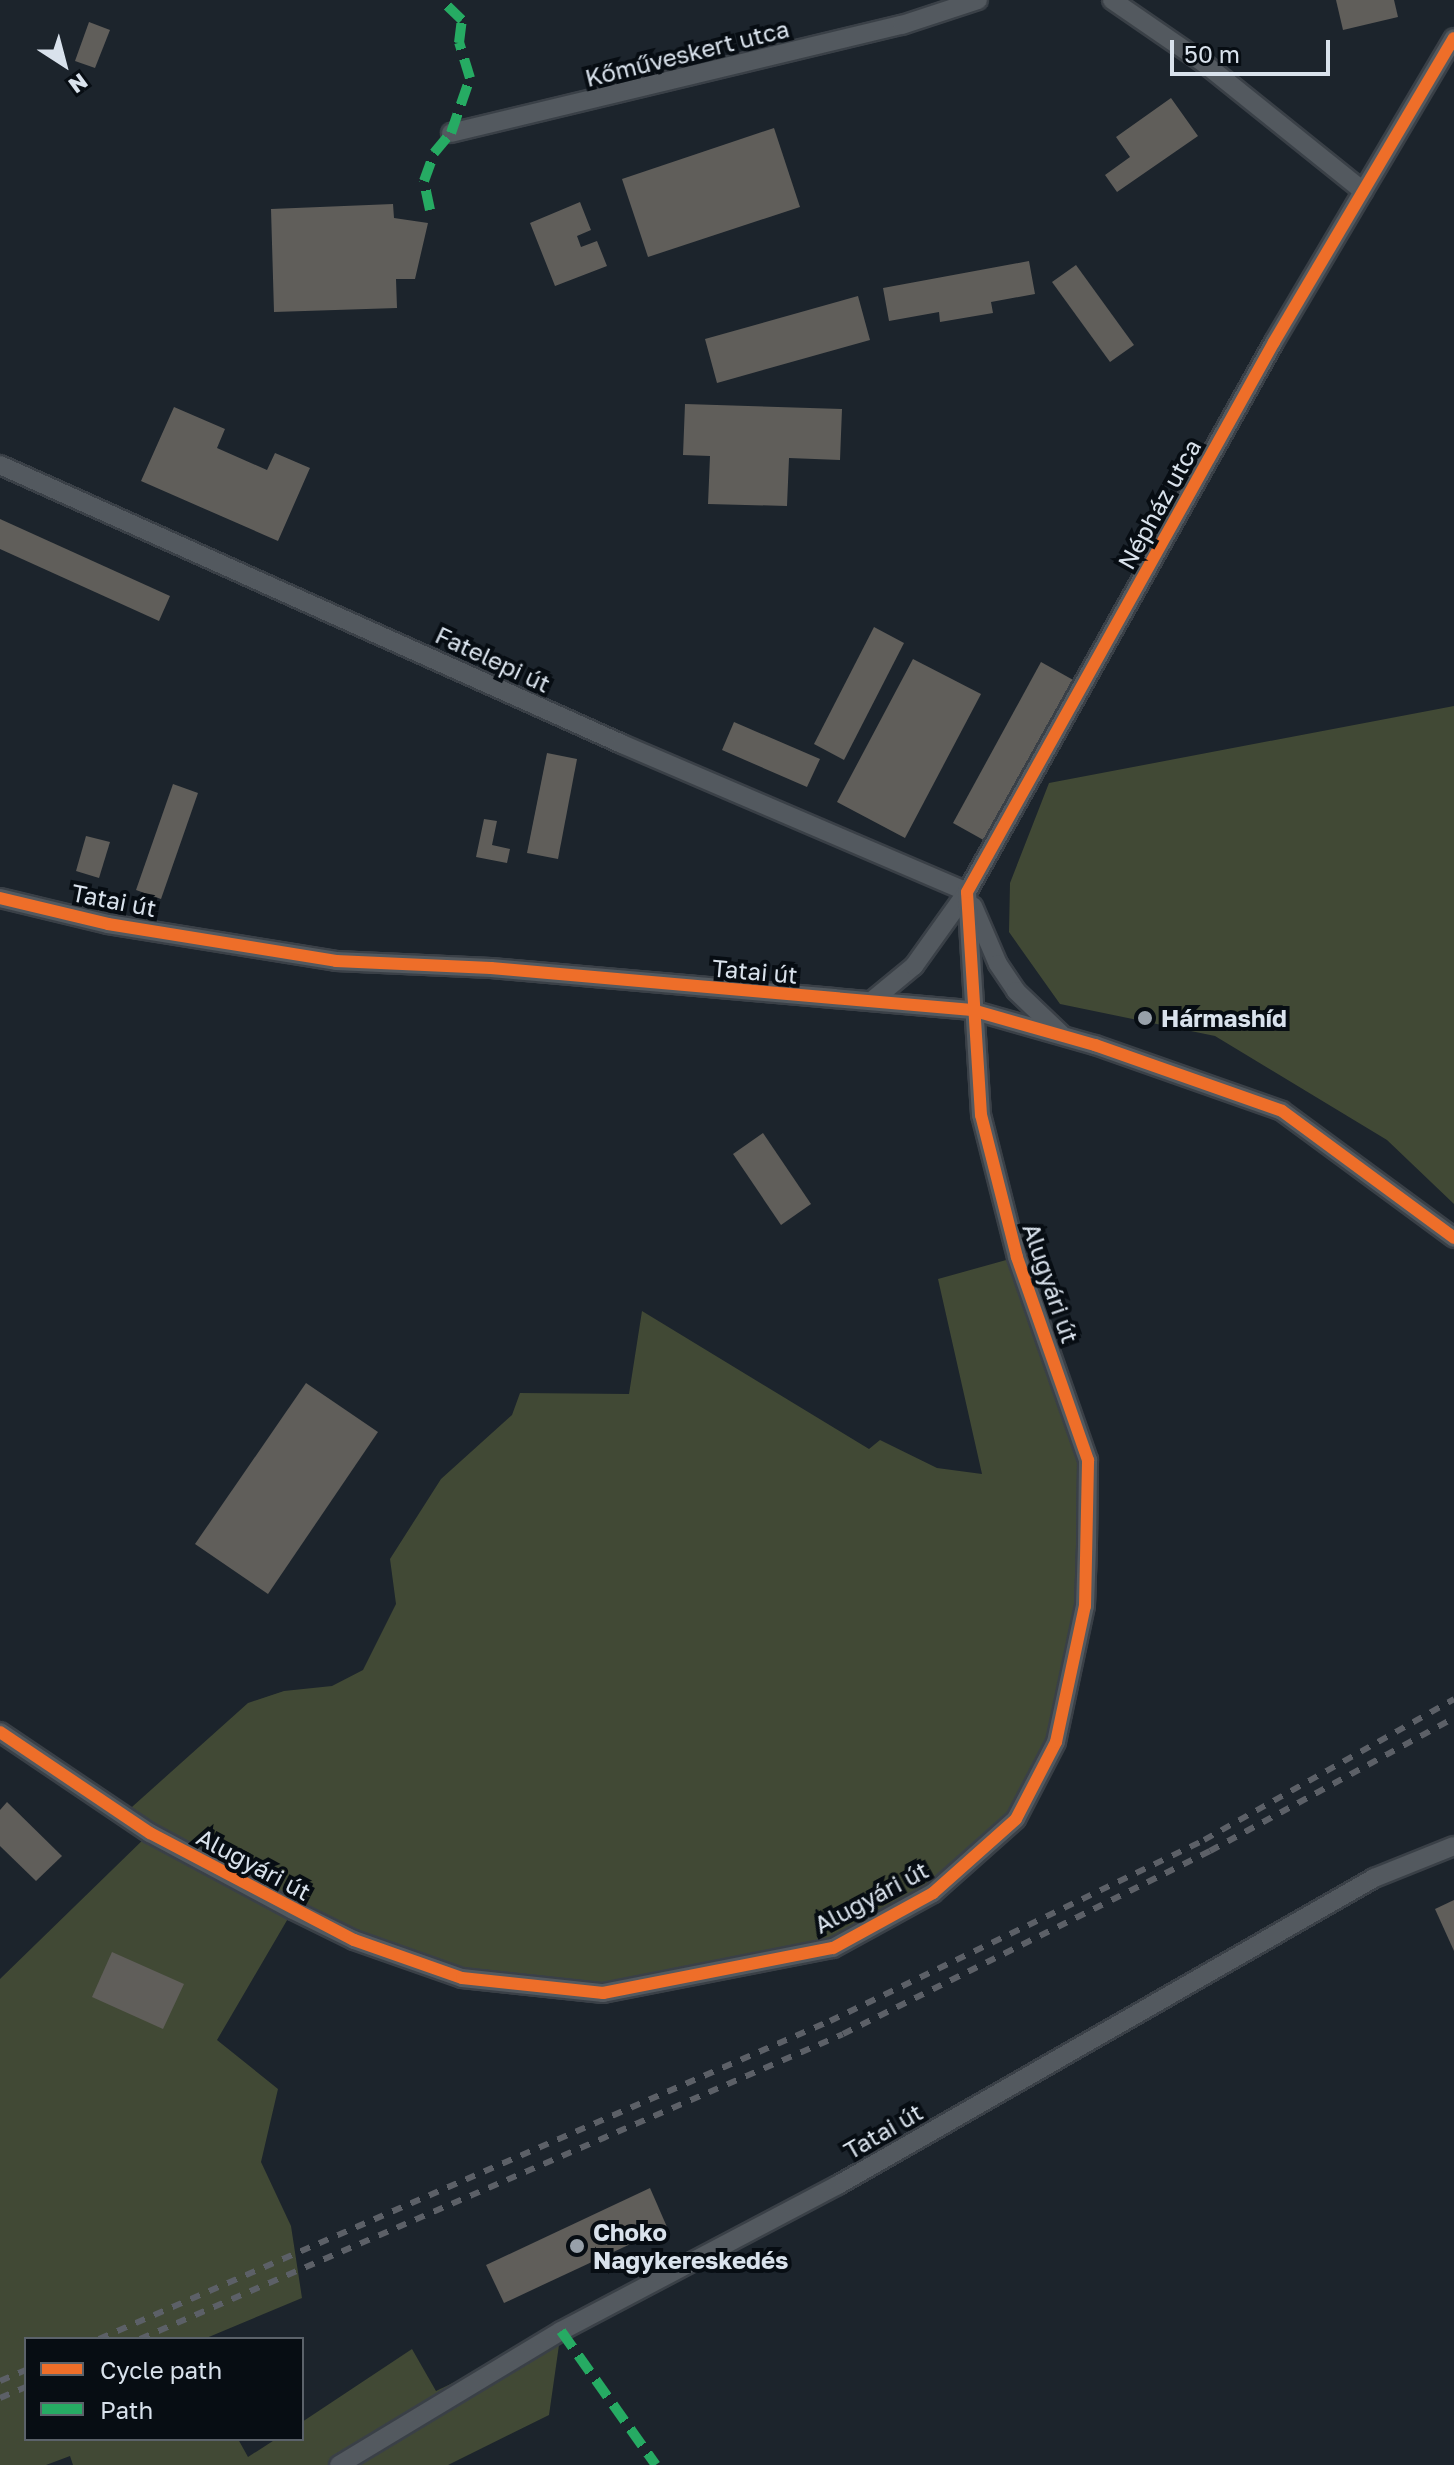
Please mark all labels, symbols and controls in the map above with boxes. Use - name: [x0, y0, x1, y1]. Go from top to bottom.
- street label: Kőműveskert utca: [582, 14, 792, 92]
- north arrow: [24, 24, 104, 104]
- scale bar: [1174, 24, 1334, 74]
- text: 50 m: [1184, 39, 1240, 68]
- text: N: [64, 68, 93, 100]
- street label: Népház utca: [1111, 434, 1207, 574]
- street label: Fatelepi út: [431, 620, 555, 698]
- street label: Tatai út: [69, 878, 159, 922]
- street label: Tatai út: [711, 953, 799, 989]
- place label: Hármashíd: [1161, 1004, 1287, 1032]
- marker: Hármashíd: [1136, 1009, 1154, 1027]
- street label: Alugyári út: [1017, 1219, 1085, 1347]
- street label: Alugyári út: [192, 1822, 316, 1906]
- street label: Alugyári út: [809, 1855, 933, 1939]
- street label: Tatai út: [839, 2097, 927, 2165]
- place label: Choko Nagykereskedés: [593, 2218, 788, 2274]
- marker: Choko Nagykereskedés: [568, 2237, 586, 2255]
- legend: [24, 2337, 304, 2441]
- text: Cycle path: [100, 2355, 222, 2384]
- text: Path: [100, 2395, 153, 2424]

